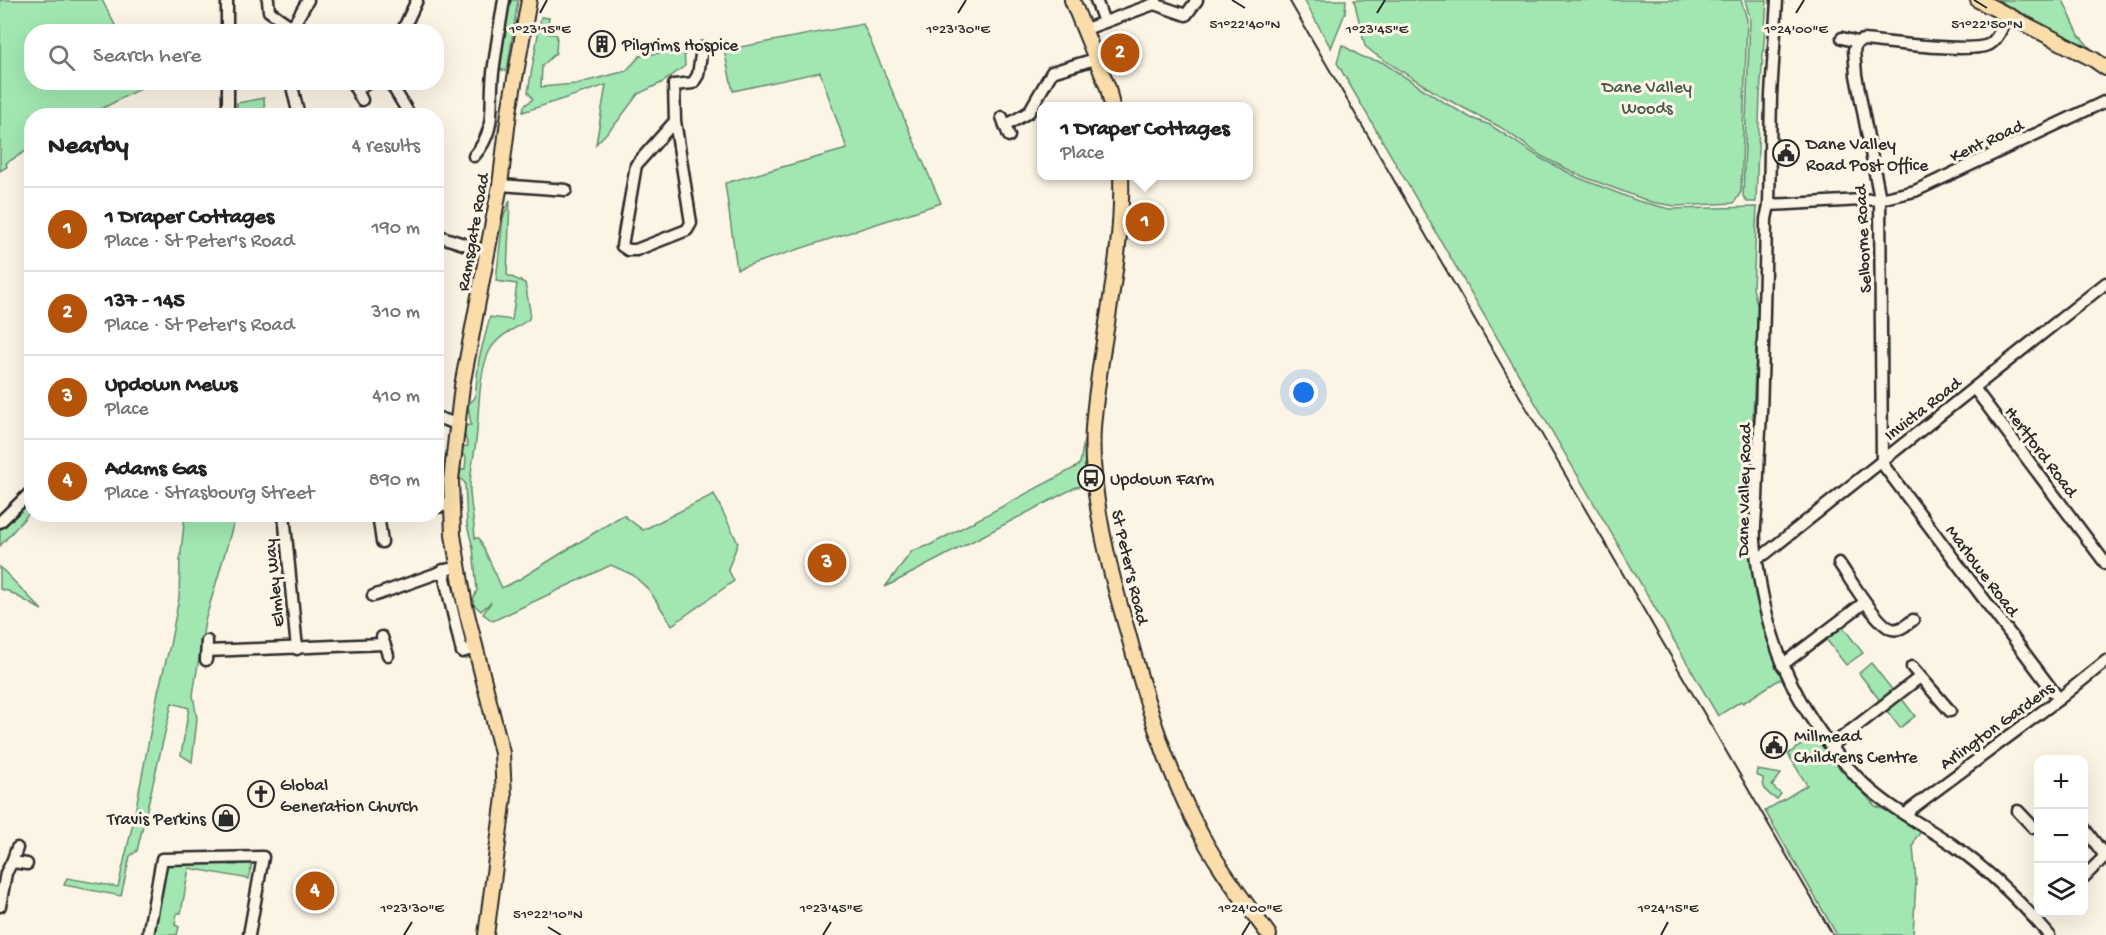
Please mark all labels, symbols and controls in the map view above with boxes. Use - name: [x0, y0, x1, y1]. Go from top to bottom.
- text: 51°22'40"N: [1210, 16, 1281, 34]
- text: 51°22'50"N: [1951, 16, 2023, 34]
- text: 1°23'15"E: [508, 21, 571, 39]
- text: 1°23'30"E: [925, 21, 990, 39]
- text: 1°23'45"E: [1345, 21, 1409, 39]
- text: 1°24'00"E: [1763, 21, 1828, 39]
- search box: [24, 24, 444, 90]
- building icon: Pilgrims Hospice: [587, 29, 617, 59]
- pin: 2: [1100, 31, 1140, 76]
- place label: Pilgrims Hospice: [621, 36, 739, 57]
- icon: search: [45, 41, 78, 74]
- text: Search here: [93, 44, 201, 70]
- park label: Dane Valley Woods: [1601, 78, 1692, 120]
- popup: [1037, 102, 1253, 180]
- street label: Kent Road: [1947, 116, 2028, 168]
- text: 1 Draper Cottages: [1060, 117, 1230, 143]
- text: Nearby: [48, 132, 129, 163]
- place label: Dane Valley Road Post Office: [1805, 135, 1929, 177]
- text: 4 results: [352, 136, 420, 159]
- public building icon: Dane Valley Road Post Office: [1771, 138, 1801, 168]
- text: Place: [1060, 143, 1104, 166]
- street label: Ramsgate Road: [454, 170, 495, 293]
- street label: Selborne Road: [1851, 183, 1878, 293]
- pin: 1: [1126, 200, 1164, 244]
- text: 1 Draper Cottages: [105, 205, 274, 231]
- text: 1: [63, 218, 72, 241]
- text: 190 m: [372, 218, 420, 241]
- text: Place · St Peter's Road: [105, 231, 294, 254]
- text: 137 - 145: [105, 289, 185, 315]
- text: 2: [63, 302, 72, 325]
- text: 310 m: [371, 302, 420, 325]
- text: Place · St Peter's Road: [105, 315, 294, 338]
- text: Updown Mews: [105, 373, 237, 399]
- street label: Invicta Road: [1881, 373, 1967, 446]
- your location: [1289, 378, 1318, 407]
- text: 3: [62, 386, 73, 409]
- text: 410 m: [372, 386, 420, 409]
- text: Place: [105, 399, 149, 422]
- street label: Hertford Road: [1999, 403, 2082, 503]
- street label: Dane Valley Road: [1734, 422, 1757, 558]
- text: Adams Gas: [105, 457, 206, 483]
- bus stop icon: Updown Farm: [1076, 463, 1106, 493]
- text: 4: [63, 470, 72, 493]
- text: 890 m: [369, 470, 420, 493]
- place label: Updown Farm: [1110, 470, 1214, 491]
- text: Place · Strasbourg Street: [105, 483, 314, 506]
- street label: St Peter's Road: [1105, 508, 1152, 628]
- street label: Marlowe Road: [1940, 522, 2023, 622]
- street label: Elmley Way: [260, 538, 291, 628]
- pin: 3: [808, 540, 846, 586]
- street label: Arlington Gardens: [1936, 678, 2060, 775]
- place label: Millmead Childrens Centre: [1794, 727, 1918, 769]
- public building icon: Millmead Childrens Centre: [1759, 730, 1789, 760]
- map controls: [2034, 755, 2088, 917]
- button: +: [2034, 755, 2088, 809]
- place label: Global Generation Church: [280, 776, 419, 818]
- church icon: Global Generation Church: [246, 779, 276, 809]
- shop icon: Travis Perkins: [211, 803, 241, 833]
- button: −: [2034, 809, 2088, 863]
- place label: Travis Perkins: [106, 810, 207, 831]
- button: layers: [2034, 863, 2088, 917]
- pin: 4: [296, 868, 334, 914]
- text: 1°23'30"E: [379, 900, 444, 918]
- text: 1°23'45"E: [799, 900, 863, 918]
- text: 1°24'00"E: [1217, 900, 1282, 918]
- text: 1°24'15"E: [1637, 900, 1699, 918]
- text: 51°22'10"N: [513, 906, 583, 924]

